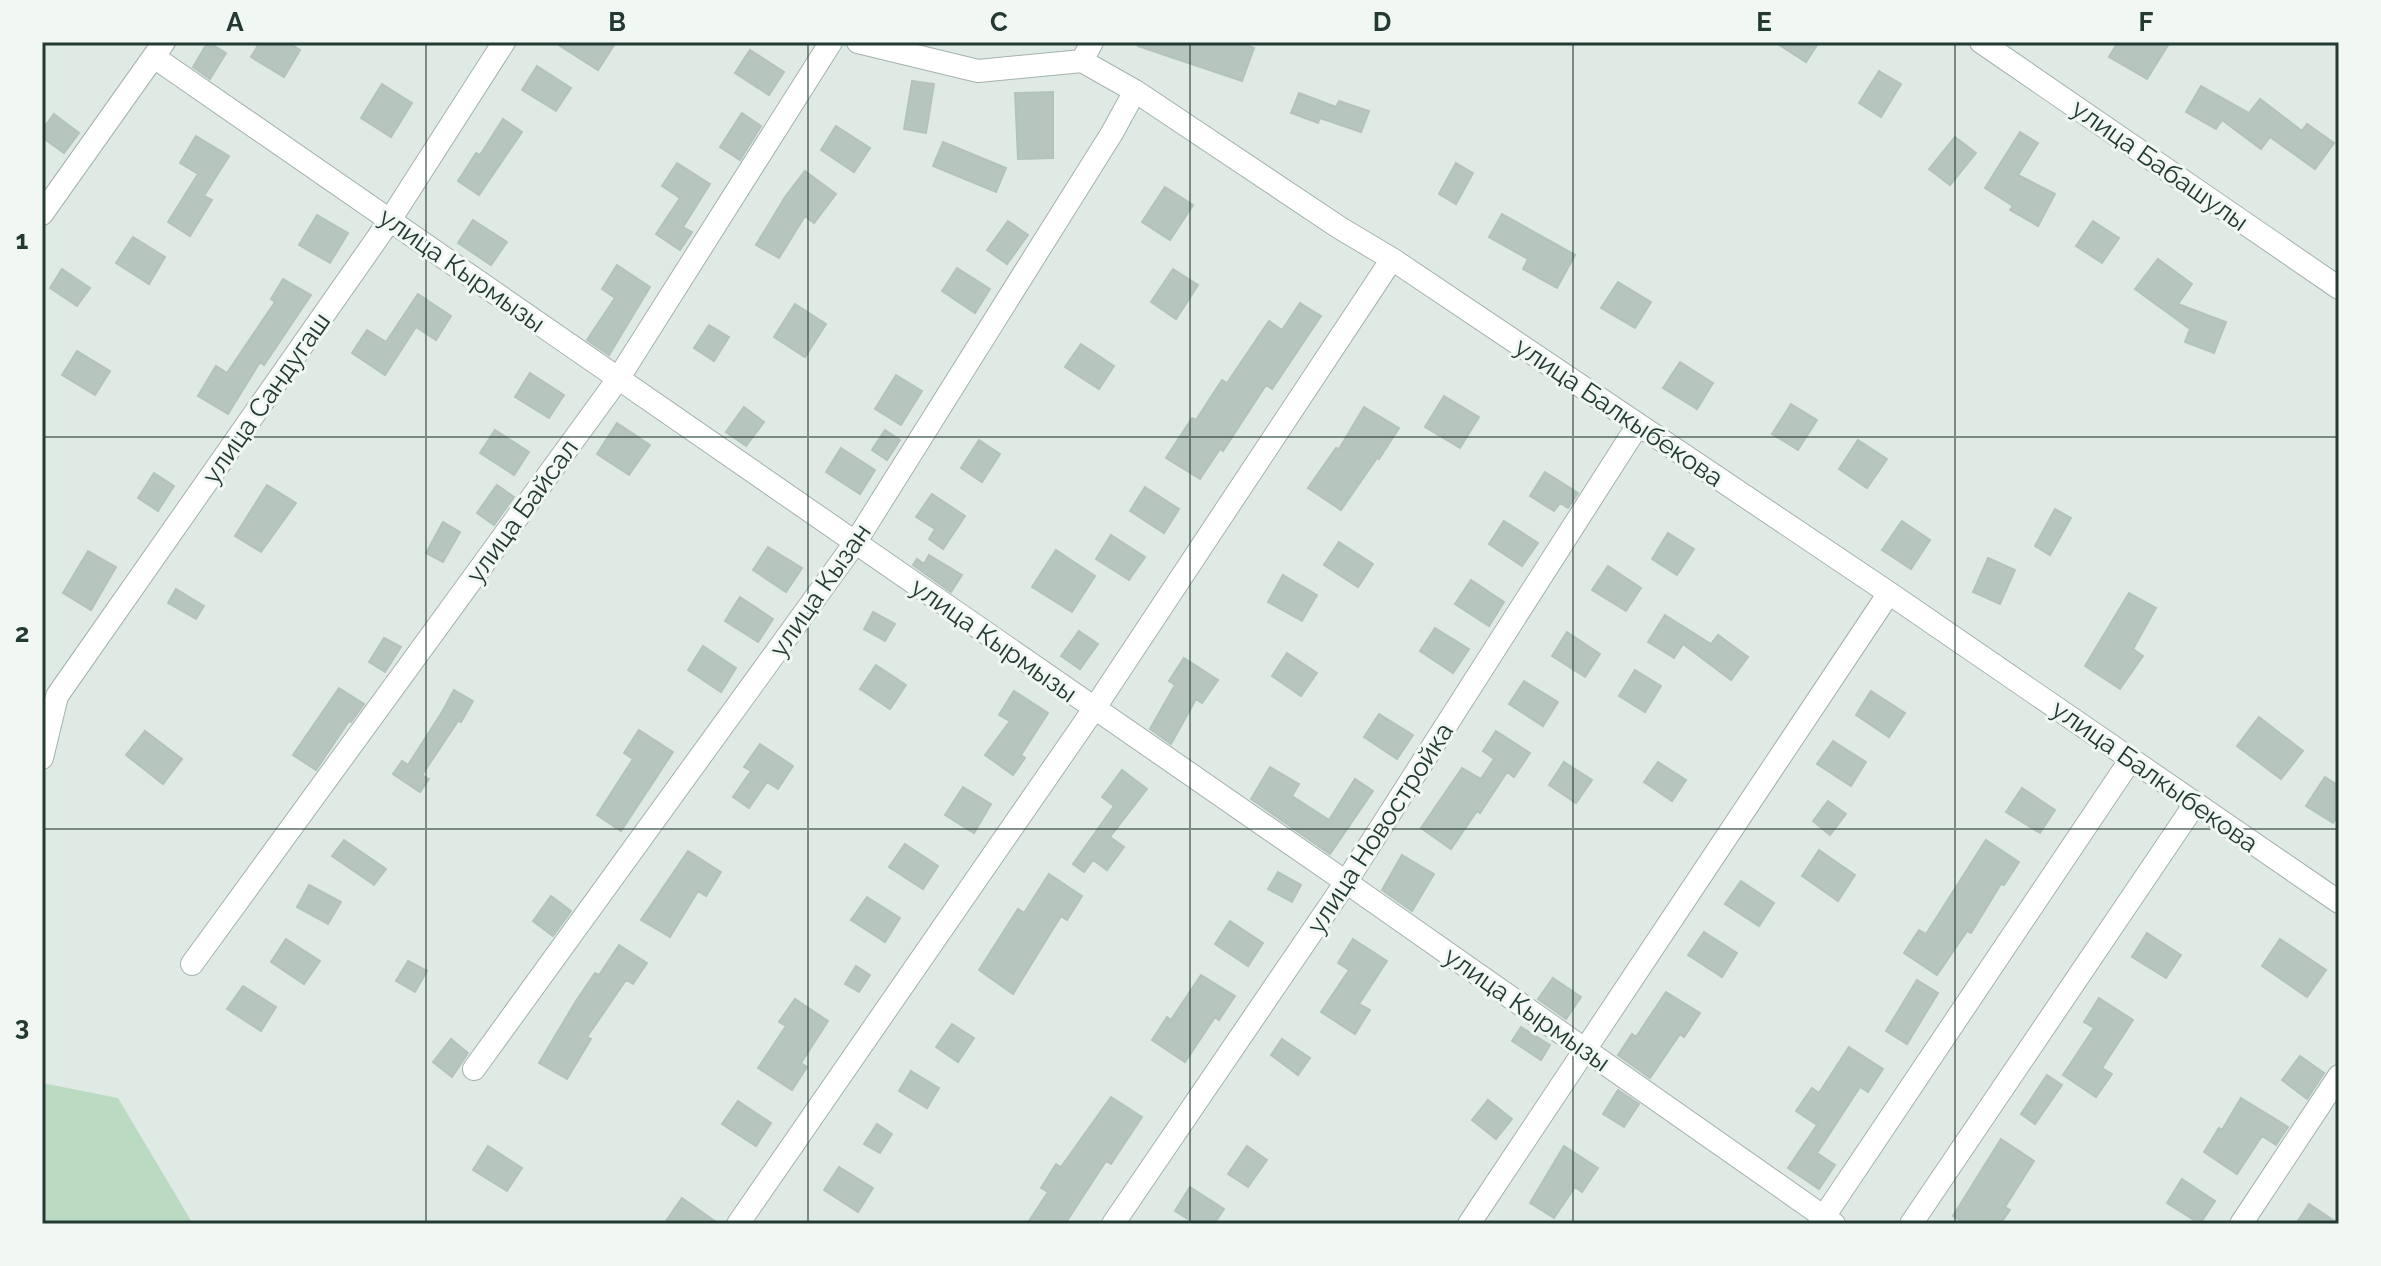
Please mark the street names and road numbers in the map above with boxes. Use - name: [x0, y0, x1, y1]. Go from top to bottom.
- street label: улица Бабашулы: [2066, 93, 2254, 237]
- street label: улица Кырмызы: [373, 202, 551, 338]
- street label: улица Сандугаш: [196, 307, 336, 489]
- street label: улица Балкыбекова: [1509, 331, 1729, 493]
- street label: улица Байсал: [460, 433, 584, 589]
- street label: улица Кызан: [763, 518, 877, 662]
- street label: улица Кырмызы: [905, 572, 1083, 708]
- street label: улица Балкыбекова: [2046, 694, 2264, 858]
- street label: улица Новостройка: [1301, 717, 1459, 939]
- street label: улица Кырмызы: [1438, 941, 1616, 1077]

